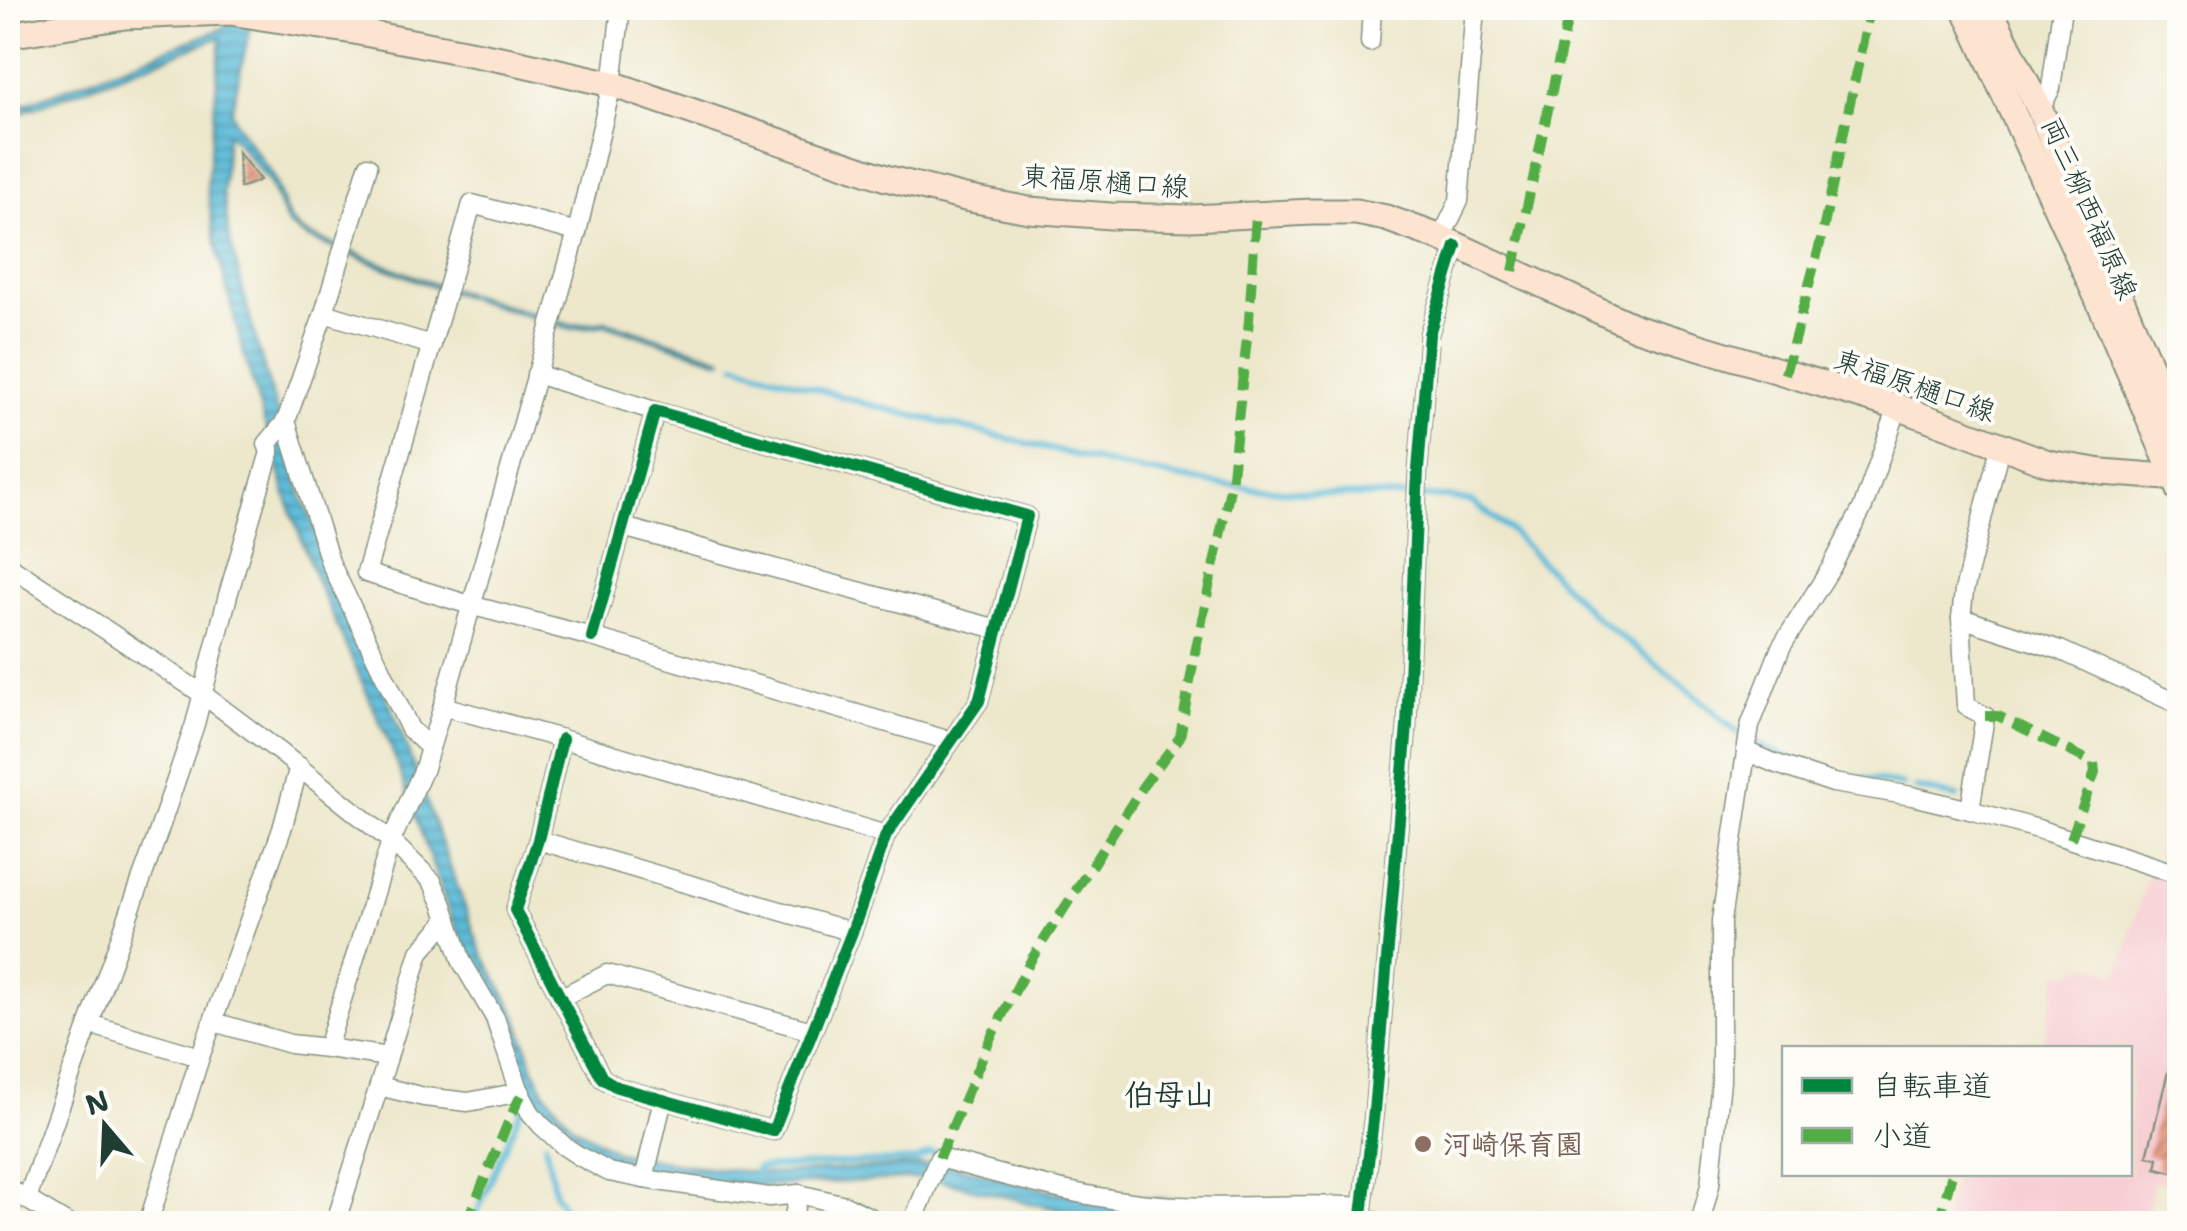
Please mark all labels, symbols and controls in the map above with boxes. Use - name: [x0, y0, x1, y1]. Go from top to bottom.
- street label: 両三柳西福原線: [2033, 111, 2147, 305]
- street label: 東福原樋口線: [1020, 156, 1190, 206]
- street label: 東福原樋口線: [1829, 340, 2001, 430]
- legend: [1782, 1046, 2132, 1176]
- text: 自転車道: [1872, 1065, 1992, 1106]
- district label: 伯母山: [1124, 1074, 1214, 1115]
- north arrow: [55, 1076, 155, 1176]
- text: N: [80, 1081, 114, 1124]
- text: 小道: [1872, 1115, 1932, 1156]
- place label: 河崎保育園: [1443, 1125, 1583, 1163]
- marker: 河崎保育園: [1412, 1133, 1434, 1155]

